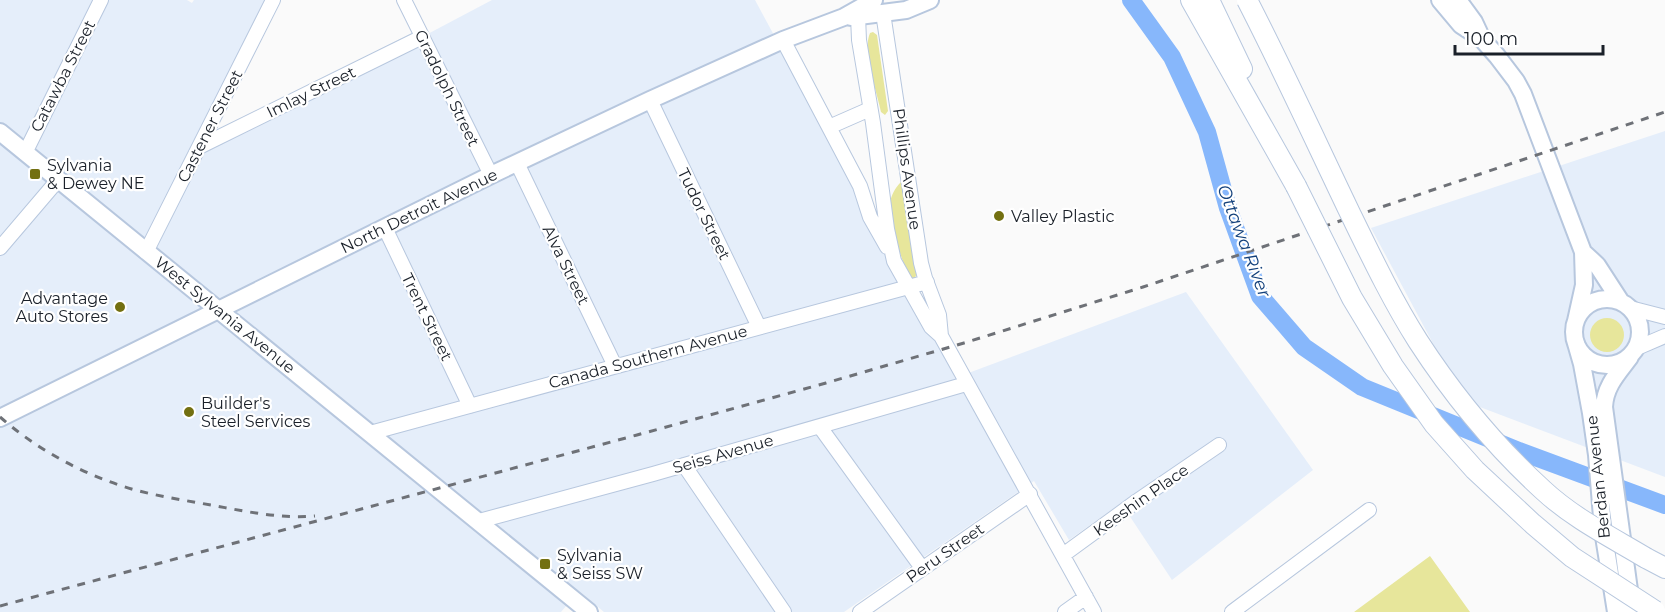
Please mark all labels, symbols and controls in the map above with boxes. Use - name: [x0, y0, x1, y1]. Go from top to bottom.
- street label: Catawba Street: [27, 16, 100, 135]
- scale bar: [1455, 18, 1604, 56]
- street label: Gradolph Street: [411, 27, 484, 150]
- text: 100 m: [1464, 28, 1518, 50]
- street label: Imlay Street: [263, 62, 359, 122]
- street label: Castener Street: [173, 66, 247, 185]
- street label: Phillips Avenue: [889, 107, 925, 231]
- place label: Sylvania & Dewey NE: [47, 156, 145, 193]
- street label: North Detroit Avenue: [338, 165, 500, 257]
- street label: Tudor Street: [674, 165, 735, 263]
- marker: Sylvania & Dewey NE: [28, 167, 42, 181]
- water label: Ottawa River: [1212, 181, 1276, 301]
- place label: Valley Plastic: [1011, 207, 1115, 226]
- marker: Valley Plastic: [992, 209, 1006, 223]
- street label: Alva Street: [539, 222, 594, 308]
- street label: West Sylvania Avenue: [151, 253, 299, 377]
- street label: Trent Street: [398, 270, 457, 364]
- place label: Advantage Auto Stores: [16, 289, 108, 326]
- marker: Advantage Auto Stores: [113, 300, 127, 314]
- street label: Canada Southern Avenue: [547, 321, 749, 393]
- place label: Builder's Steel Services: [201, 394, 311, 431]
- marker: Builder's Steel Services: [182, 405, 196, 419]
- street label: Berdan Avenue: [1582, 415, 1614, 539]
- street label: Seiss Avenue: [670, 431, 776, 477]
- street label: Keeshin Place: [1090, 460, 1192, 540]
- street label: Peru Street: [902, 519, 988, 587]
- place label: Sylvania & Seiss SW: [557, 546, 643, 583]
- marker: Sylvania & Seiss SW: [538, 557, 552, 571]

